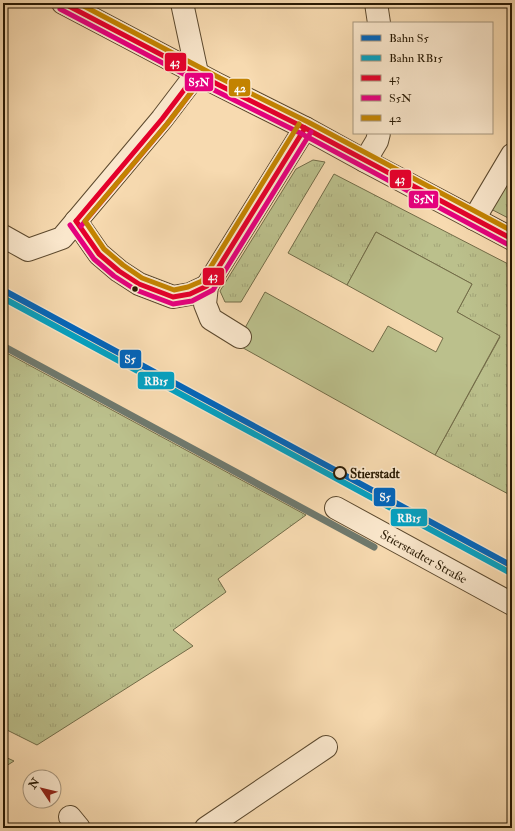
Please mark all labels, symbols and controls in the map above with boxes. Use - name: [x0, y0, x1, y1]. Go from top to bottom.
- legend: [353, 22, 493, 134]
- text: Bahn S5: [389, 31, 429, 46]
- text: Bahn RB15: [389, 51, 444, 66]
- line badge: 43: [164, 52, 187, 72]
- text: 43: [169, 56, 180, 70]
- text: 43: [389, 71, 400, 86]
- line badge: S5N: [184, 72, 214, 92]
- text: S5N: [189, 76, 211, 89]
- line badge: 42: [228, 78, 251, 97]
- text: 42: [233, 82, 246, 96]
- text: S5N: [389, 91, 412, 106]
- text: 42: [389, 111, 402, 126]
- line badge: 43: [389, 169, 412, 189]
- text: 43: [394, 173, 405, 187]
- line badge: S5N: [408, 190, 439, 209]
- text: S5N: [414, 193, 436, 206]
- line badge: 43: [202, 267, 225, 286]
- text: 43: [207, 270, 218, 284]
- unlabelled marker: [130, 284, 140, 294]
- line badge: S5: [119, 349, 142, 369]
- text: S5: [125, 353, 136, 366]
- line badge: RB15: [137, 371, 175, 390]
- text: RB15: [144, 375, 168, 388]
- marker: Stierstadt: [333, 466, 347, 480]
- place label: Stierstadt: [350, 466, 400, 482]
- line badge: S5: [373, 487, 396, 507]
- text: S5: [380, 491, 391, 504]
- line badge: RB15: [390, 508, 428, 527]
- text: RB15: [397, 512, 421, 525]
- street label: Stierstadter Straße: [377, 526, 470, 588]
- north arrow: [22, 769, 62, 809]
- text: N: [25, 775, 43, 792]

